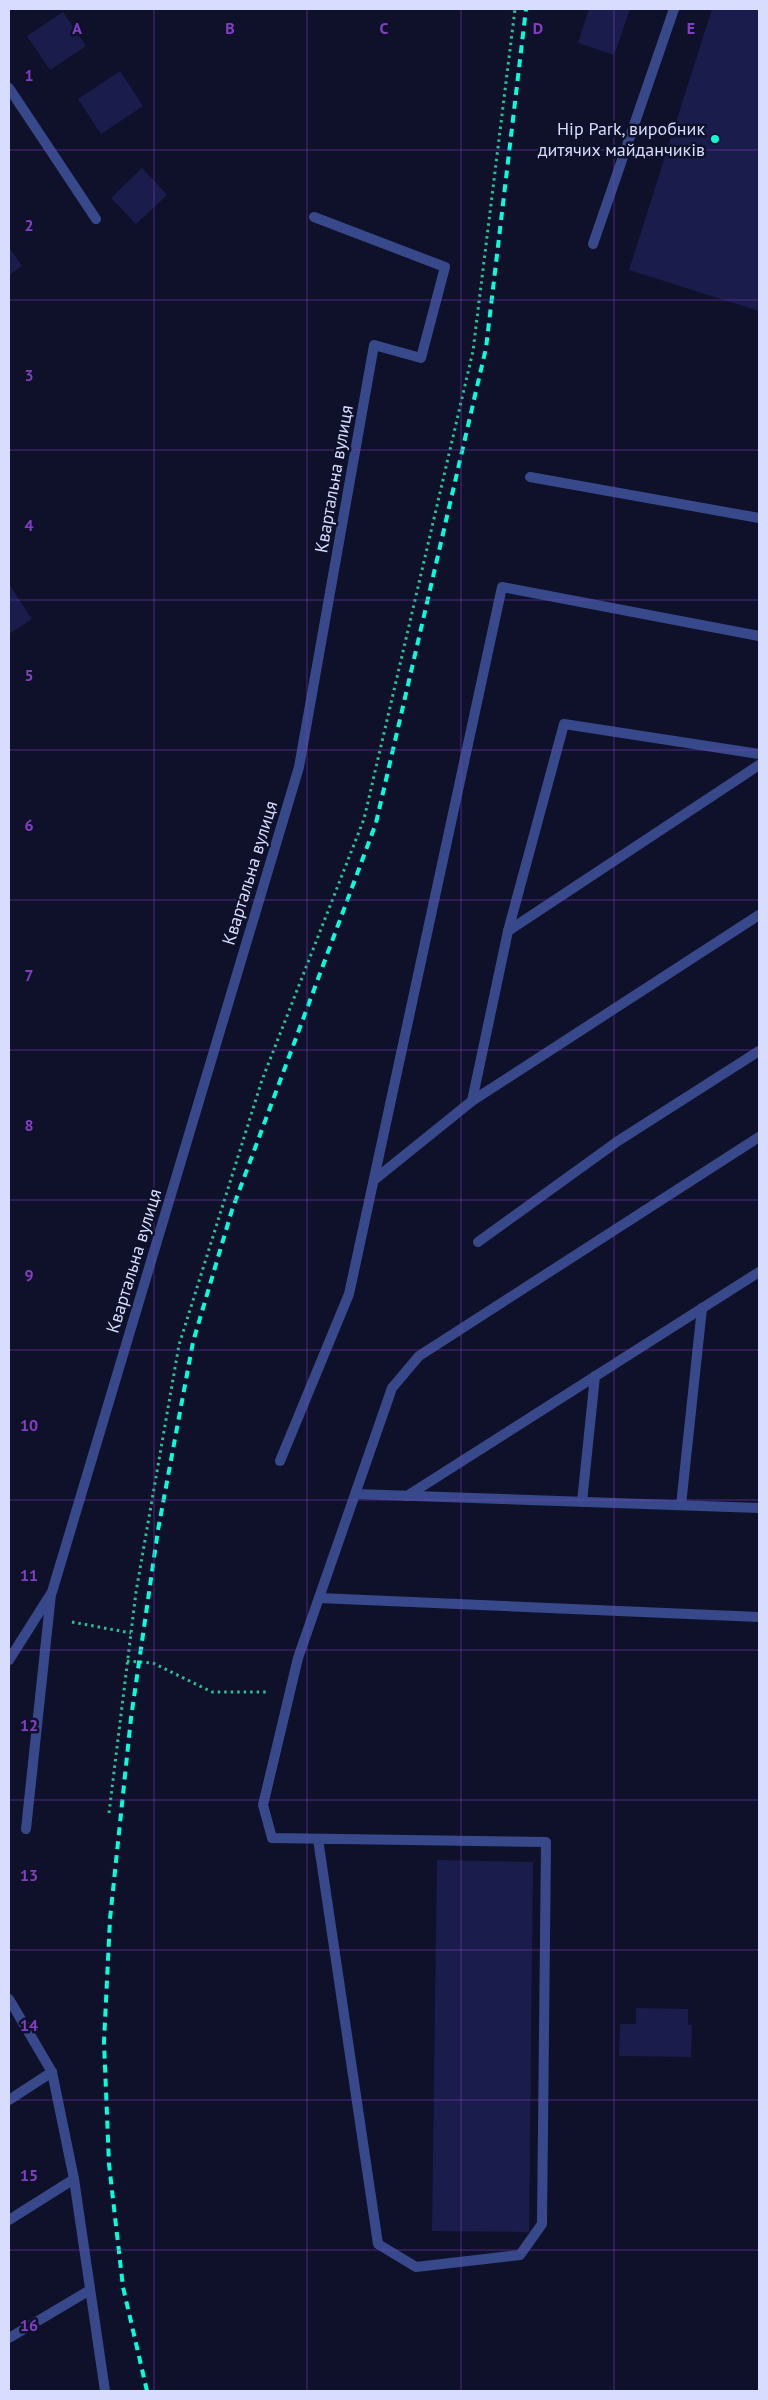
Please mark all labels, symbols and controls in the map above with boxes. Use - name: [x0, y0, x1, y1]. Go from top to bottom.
- text: A: [72, 18, 82, 38]
- text: B: [225, 18, 235, 38]
- text: C: [380, 18, 389, 38]
- text: D: [533, 18, 543, 38]
- text: E: [687, 18, 695, 38]
- text: 1: [24, 65, 34, 85]
- place label: Hip Park, виробник дитячих майданчиків: [538, 117, 705, 161]
- marker: Hip Park, виробник дитячих майданчиків: [709, 133, 721, 145]
- text: 2: [24, 215, 34, 235]
- text: 3: [24, 365, 34, 385]
- street label: Квартальна вулиця: [309, 403, 358, 555]
- text: 4: [24, 515, 34, 535]
- text: 5: [24, 665, 34, 685]
- street label: Квартальна вулиця: [217, 798, 282, 948]
- text: 6: [24, 815, 34, 835]
- text: 7: [24, 965, 34, 985]
- text: 8: [24, 1115, 34, 1135]
- street label: Квартальна вулиця: [101, 1186, 166, 1336]
- text: 9: [24, 1265, 34, 1285]
- text: 10: [20, 1415, 38, 1435]
- text: 11: [20, 1565, 38, 1585]
- text: 12: [20, 1715, 38, 1735]
- text: 13: [20, 1865, 38, 1885]
- text: 14: [20, 2015, 38, 2035]
- text: 15: [20, 2165, 38, 2185]
- text: 16: [20, 2315, 38, 2335]

